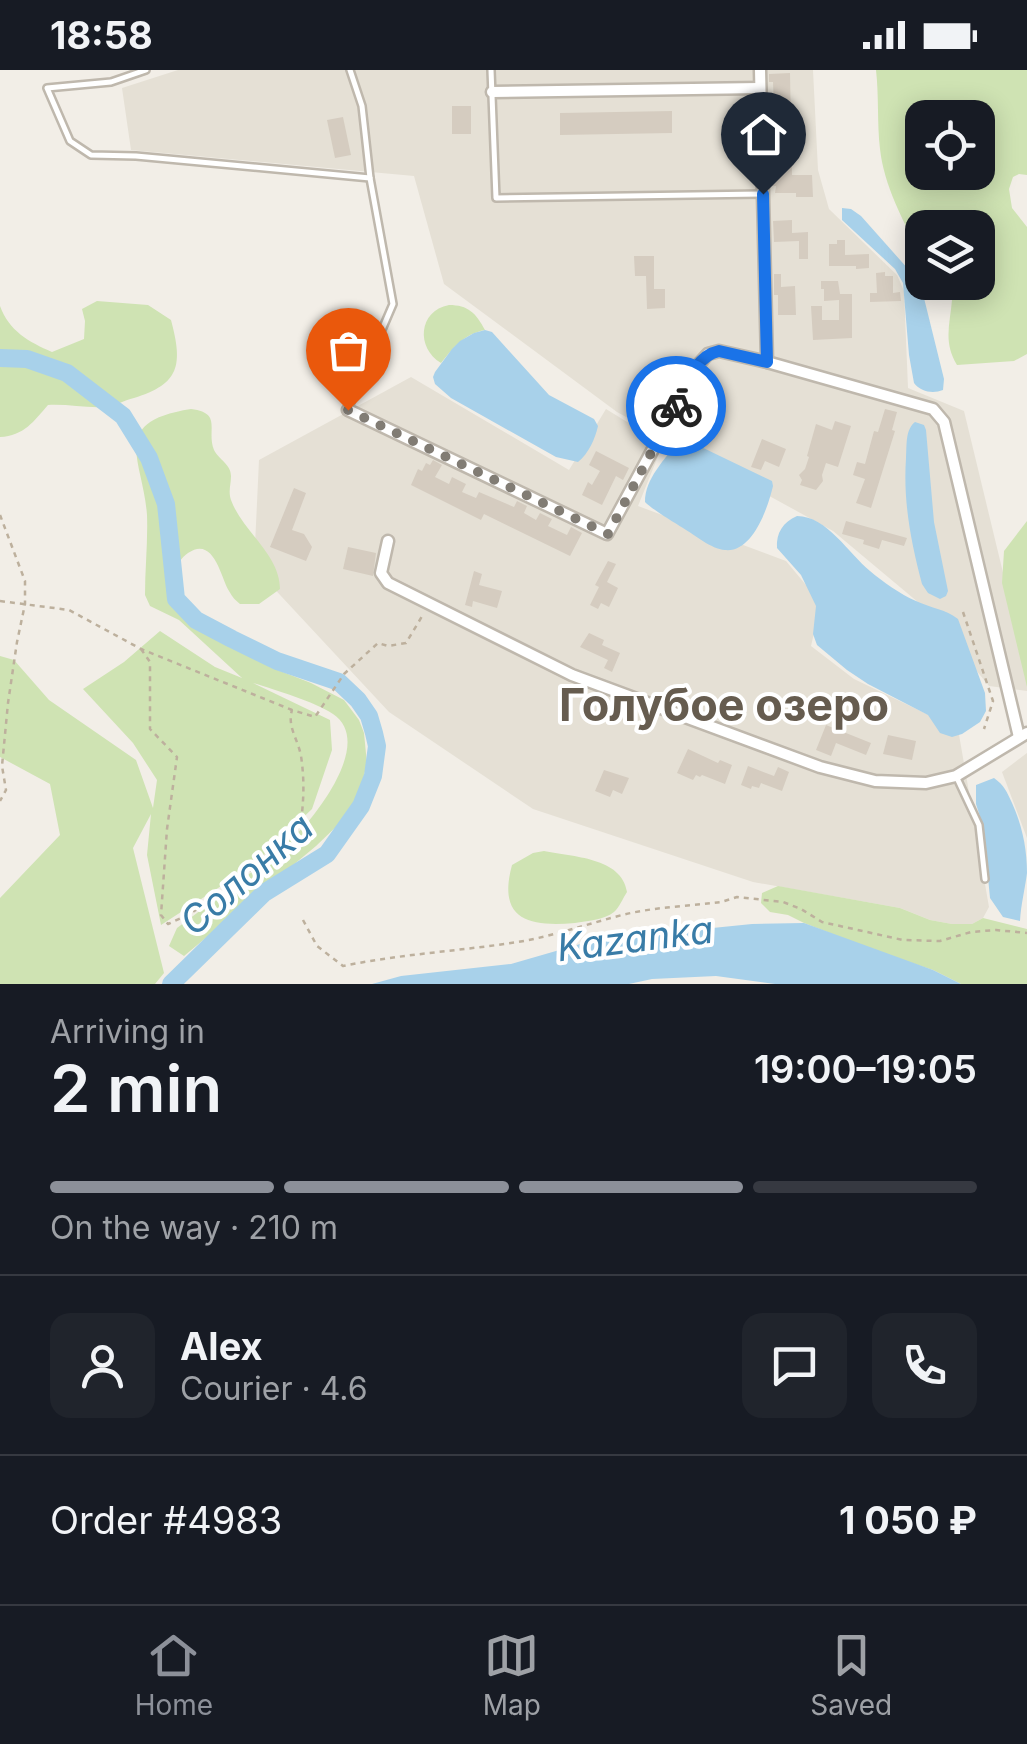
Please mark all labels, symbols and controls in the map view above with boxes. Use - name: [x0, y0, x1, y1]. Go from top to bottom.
- text: 18:58: [50, 12, 153, 58]
- pin: [721, 92, 806, 195]
- map controls: [905, 100, 995, 300]
- button: locate: [905, 100, 995, 190]
- icon: home: [736, 107, 791, 162]
- button: layers: [905, 210, 995, 300]
- pin: [306, 308, 391, 411]
- icon: bag: [321, 323, 376, 378]
- courier: [626, 356, 726, 456]
- icon: bike: [649, 379, 704, 434]
- district label: Голубое озеро: [559, 677, 889, 732]
- water label: Солонка: [170, 804, 322, 944]
- water label: Kazanka: [554, 906, 716, 970]
- text: Arriving in: [50, 1012, 205, 1051]
- text: 19:00–19:05: [754, 1046, 977, 1092]
- text: 2 min: [50, 1049, 222, 1128]
- text: On the way · 210 m: [50, 1208, 338, 1247]
- button: person: [50, 1313, 155, 1418]
- button: chat: [742, 1313, 847, 1418]
- button: phone: [872, 1313, 977, 1418]
- text: Alex: [180, 1323, 263, 1369]
- text: Courier · 4.6: [180, 1369, 368, 1408]
- text: Order #4983: [50, 1497, 282, 1543]
- text: 1 050 ₽: [839, 1497, 977, 1543]
- tab: Home: [135, 1628, 213, 1722]
- tab: Map: [483, 1628, 541, 1722]
- tab: Saved: [810, 1628, 892, 1722]

